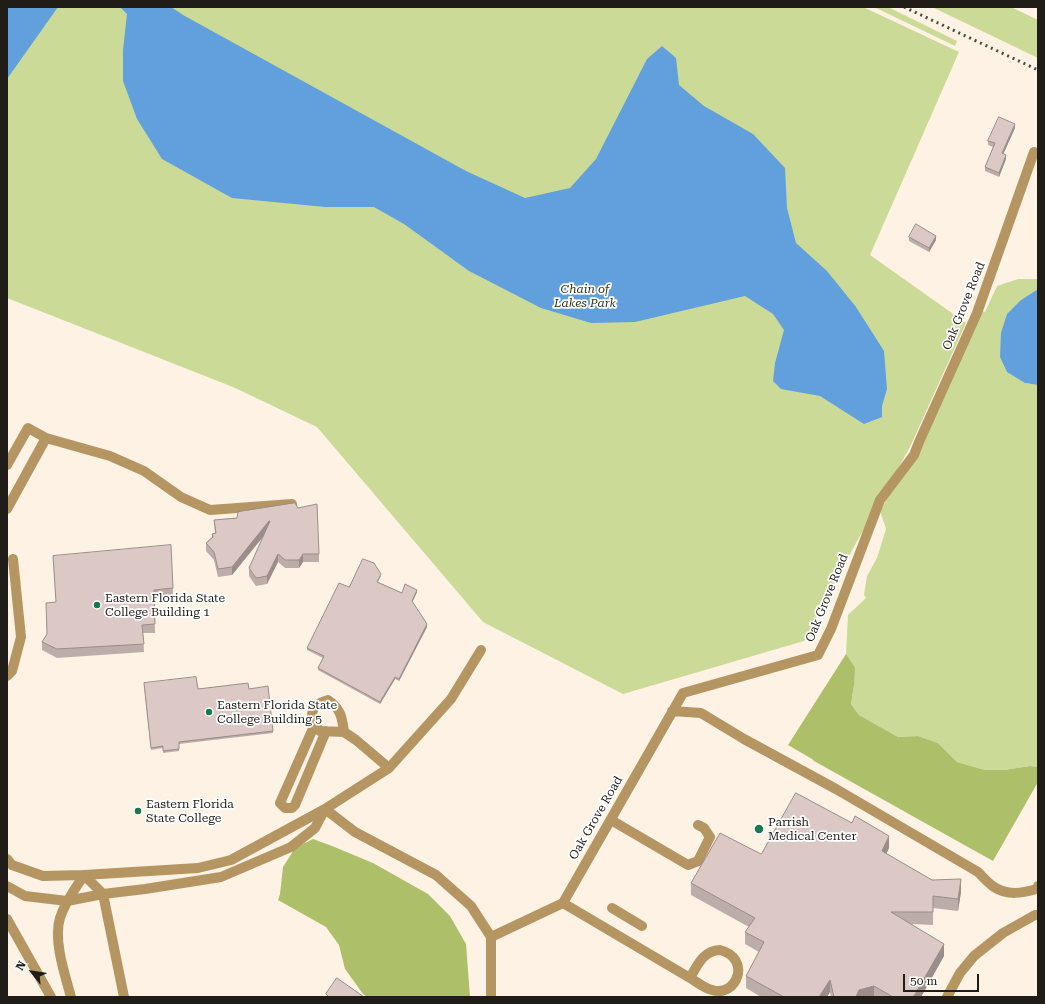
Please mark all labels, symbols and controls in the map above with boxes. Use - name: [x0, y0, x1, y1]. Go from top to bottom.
- street label: Oak Grove Road: [940, 260, 988, 352]
- park label: Chain of Lakes Park: [554, 282, 616, 310]
- street label: Oak Grove Road: [803, 552, 851, 644]
- place label: Eastern Florida State College Building 1: [105, 591, 225, 619]
- marker: Eastern Florida State College Building 1: [92, 600, 102, 610]
- place label: Eastern Florida State College Building 5: [217, 698, 337, 726]
- marker: Eastern Florida State College Building 5: [204, 707, 214, 717]
- street label: Oak Grove Road: [566, 774, 626, 862]
- place label: Eastern Florida State College: [146, 797, 234, 825]
- marker: Eastern Florida State College: [133, 806, 143, 816]
- place label: Parrish Medical Center: [768, 815, 856, 843]
- marker: Parrish Medical Center: [753, 823, 765, 835]
- north arrow: [12, 952, 52, 992]
- text: N: [13, 959, 29, 973]
- scale bar: [905, 966, 981, 992]
- text: 50 m: [910, 974, 937, 988]

